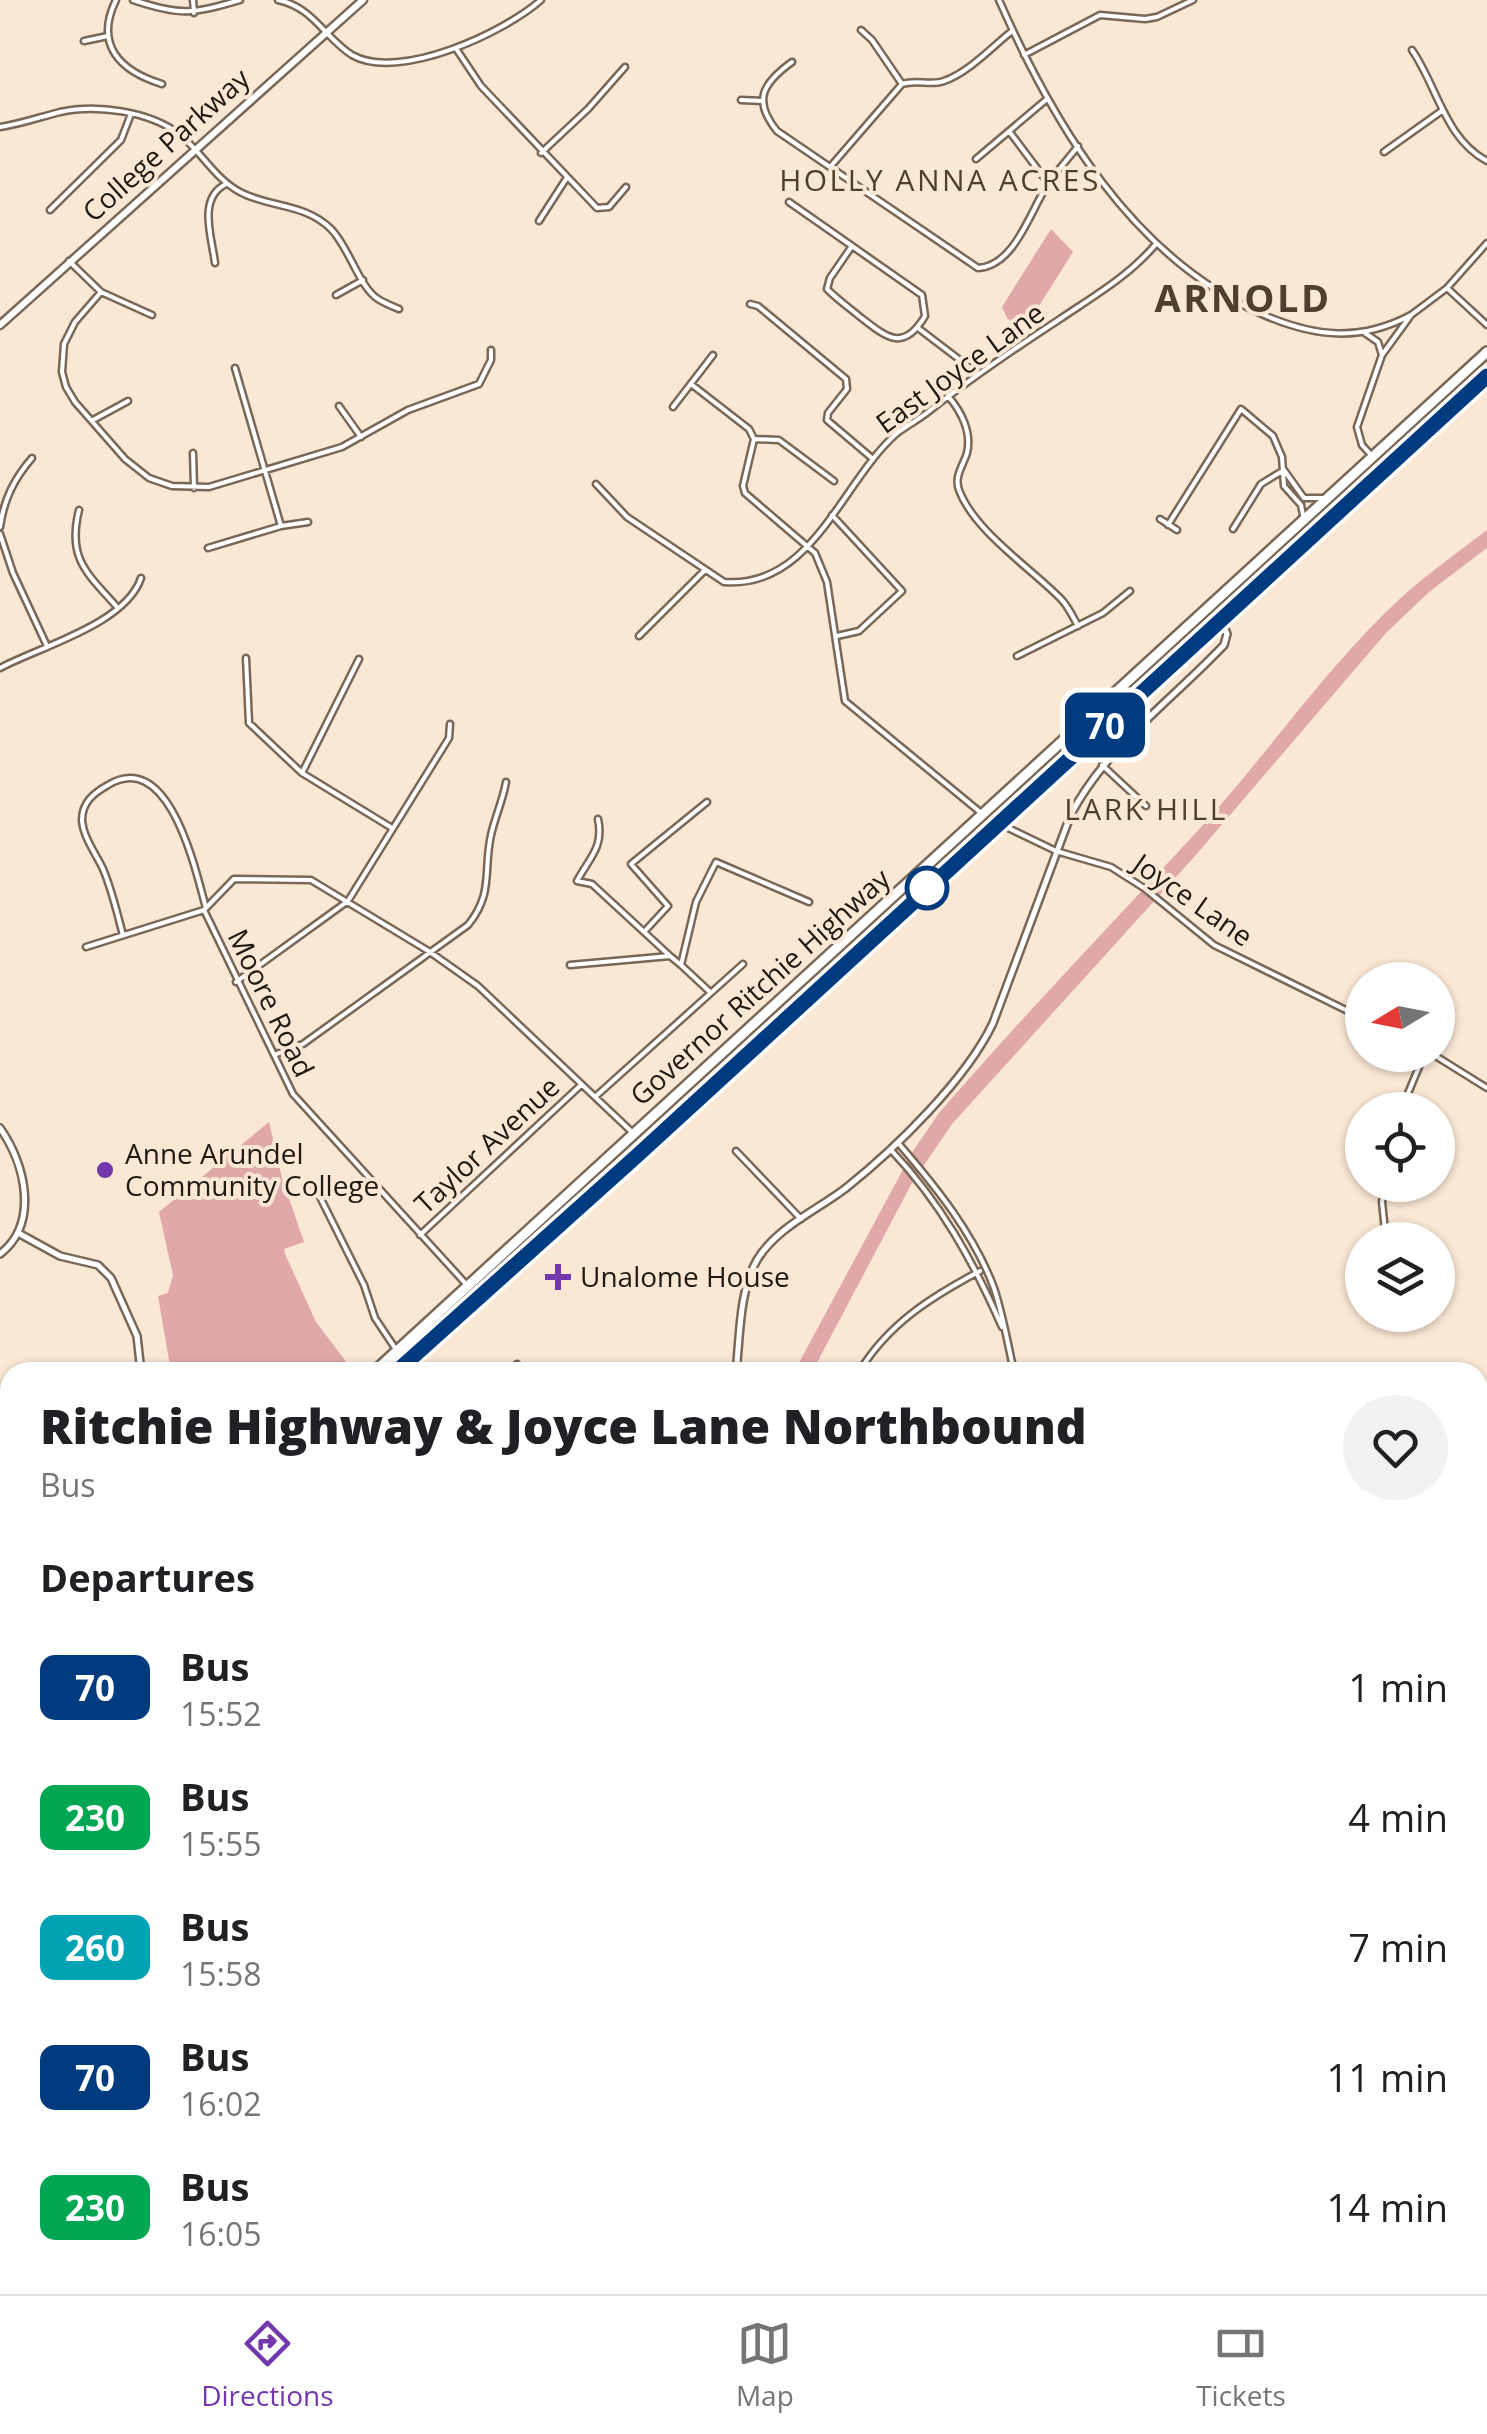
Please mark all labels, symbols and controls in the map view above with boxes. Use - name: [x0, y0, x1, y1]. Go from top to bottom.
- street label: College Parkway: [74, 58, 258, 229]
- district label: HOLLY ANNA ACRES: [779, 159, 1101, 200]
- district label: ARNOLD: [1154, 271, 1332, 323]
- street label: East Joyce Lane: [868, 293, 1051, 441]
- line badge: 70: [1060, 692, 1150, 758]
- text: 70: [1085, 702, 1125, 749]
- district label: LARK HILL: [1064, 788, 1228, 829]
- street label: Joyce Lane: [1124, 842, 1261, 954]
- street label: Governor Ritchie Highway: [621, 859, 898, 1113]
- unlabelled marker: [906, 867, 948, 909]
- street label: Moore Road: [220, 922, 324, 1083]
- north arrow: [1345, 962, 1455, 1072]
- map controls: [1345, 962, 1455, 1332]
- street label: Taylor Avenue: [406, 1067, 567, 1221]
- button: locate: [1345, 1092, 1455, 1202]
- place label: Anne Arundel Community College: [125, 1134, 379, 1204]
- marker: Anne Arundel Community College: [94, 1159, 116, 1181]
- button: layers: [1345, 1222, 1455, 1332]
- place label: Unalome House: [580, 1257, 790, 1295]
- marker: Unalome House: [545, 1264, 571, 1290]
- text: Ritchie Highway & Joyce Lane Northbound: [40, 1393, 1087, 1458]
- button: heart: [1343, 1395, 1448, 1500]
- text: Bus: [40, 1463, 96, 1506]
- text: Departures: [40, 1551, 255, 1603]
- text: Bus: [180, 1640, 249, 1692]
- text: 1 min: [1348, 1661, 1448, 1713]
- text: 70: [75, 1664, 115, 1711]
- text: 15:52: [180, 1692, 262, 1735]
- text: Bus: [180, 1770, 249, 1822]
- text: 4 min: [1348, 1791, 1448, 1843]
- text: 230: [65, 1794, 125, 1841]
- text: 15:55: [180, 1822, 262, 1865]
- text: Bus: [180, 1900, 249, 1952]
- text: 7 min: [1348, 1921, 1448, 1973]
- text: 260: [65, 1924, 125, 1971]
- text: 15:58: [180, 1952, 262, 1995]
- text: Bus: [180, 2030, 249, 2082]
- text: 11 min: [1327, 2051, 1448, 2103]
- text: 70: [75, 2054, 115, 2101]
- text: 16:02: [180, 2082, 262, 2125]
- text: Bus: [180, 2160, 249, 2212]
- text: 14 min: [1327, 2181, 1448, 2233]
- text: 230: [65, 2184, 125, 2231]
- text: 16:05: [180, 2212, 262, 2255]
- tab: Directions: [201, 2316, 334, 2414]
- tab: Map: [736, 2316, 794, 2414]
- tab: Tickets: [1196, 2316, 1286, 2414]

